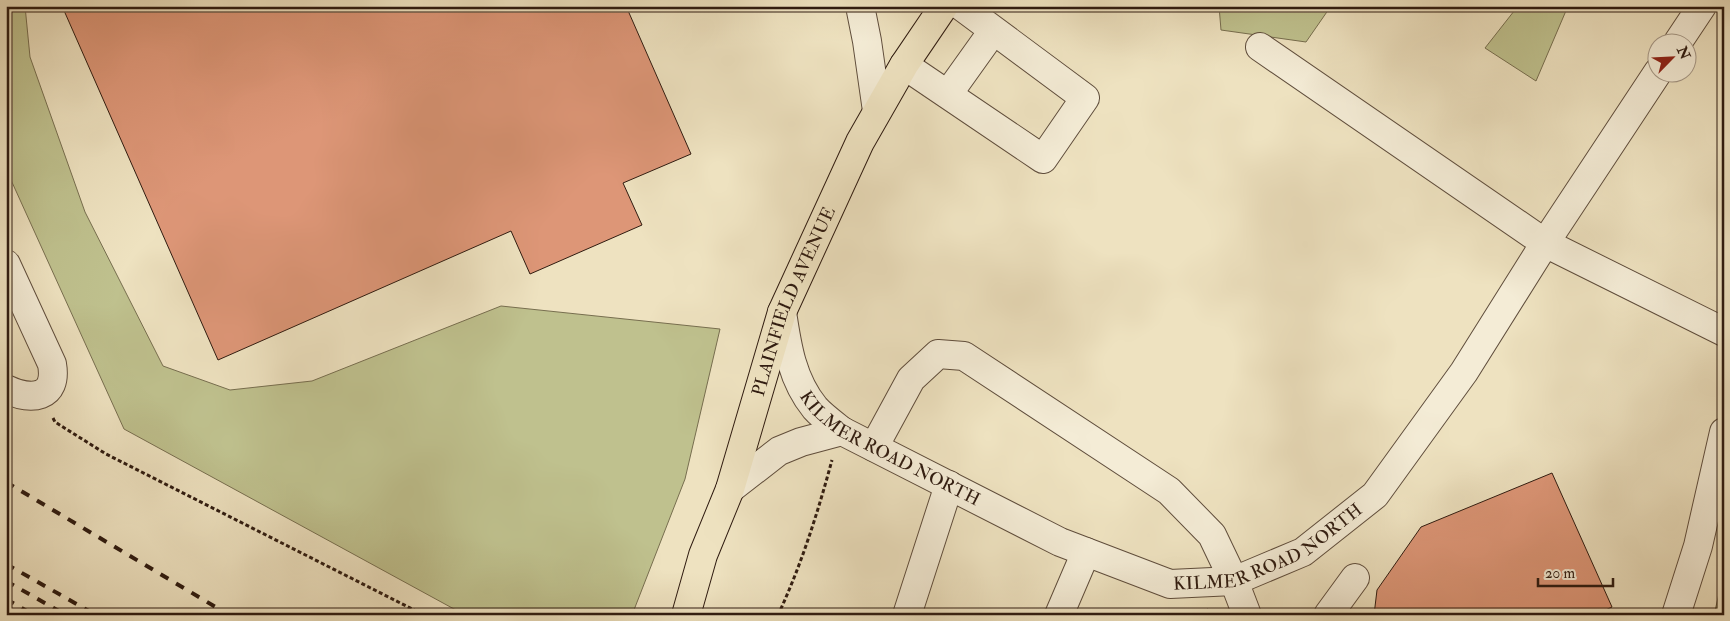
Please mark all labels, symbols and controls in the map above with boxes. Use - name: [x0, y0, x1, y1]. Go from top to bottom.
- north arrow: [1648, 32, 1698, 82]
- text: N: [1673, 43, 1694, 63]
- street label: PLAINFIELD AVENUE: [746, 203, 840, 399]
- street label: KILMER ROAD NORTH: [795, 386, 984, 511]
- street label: KILMER ROAD NORTH: [1173, 498, 1367, 595]
- scale bar: [1538, 556, 1612, 588]
- text: 20 m: [1545, 564, 1575, 583]

